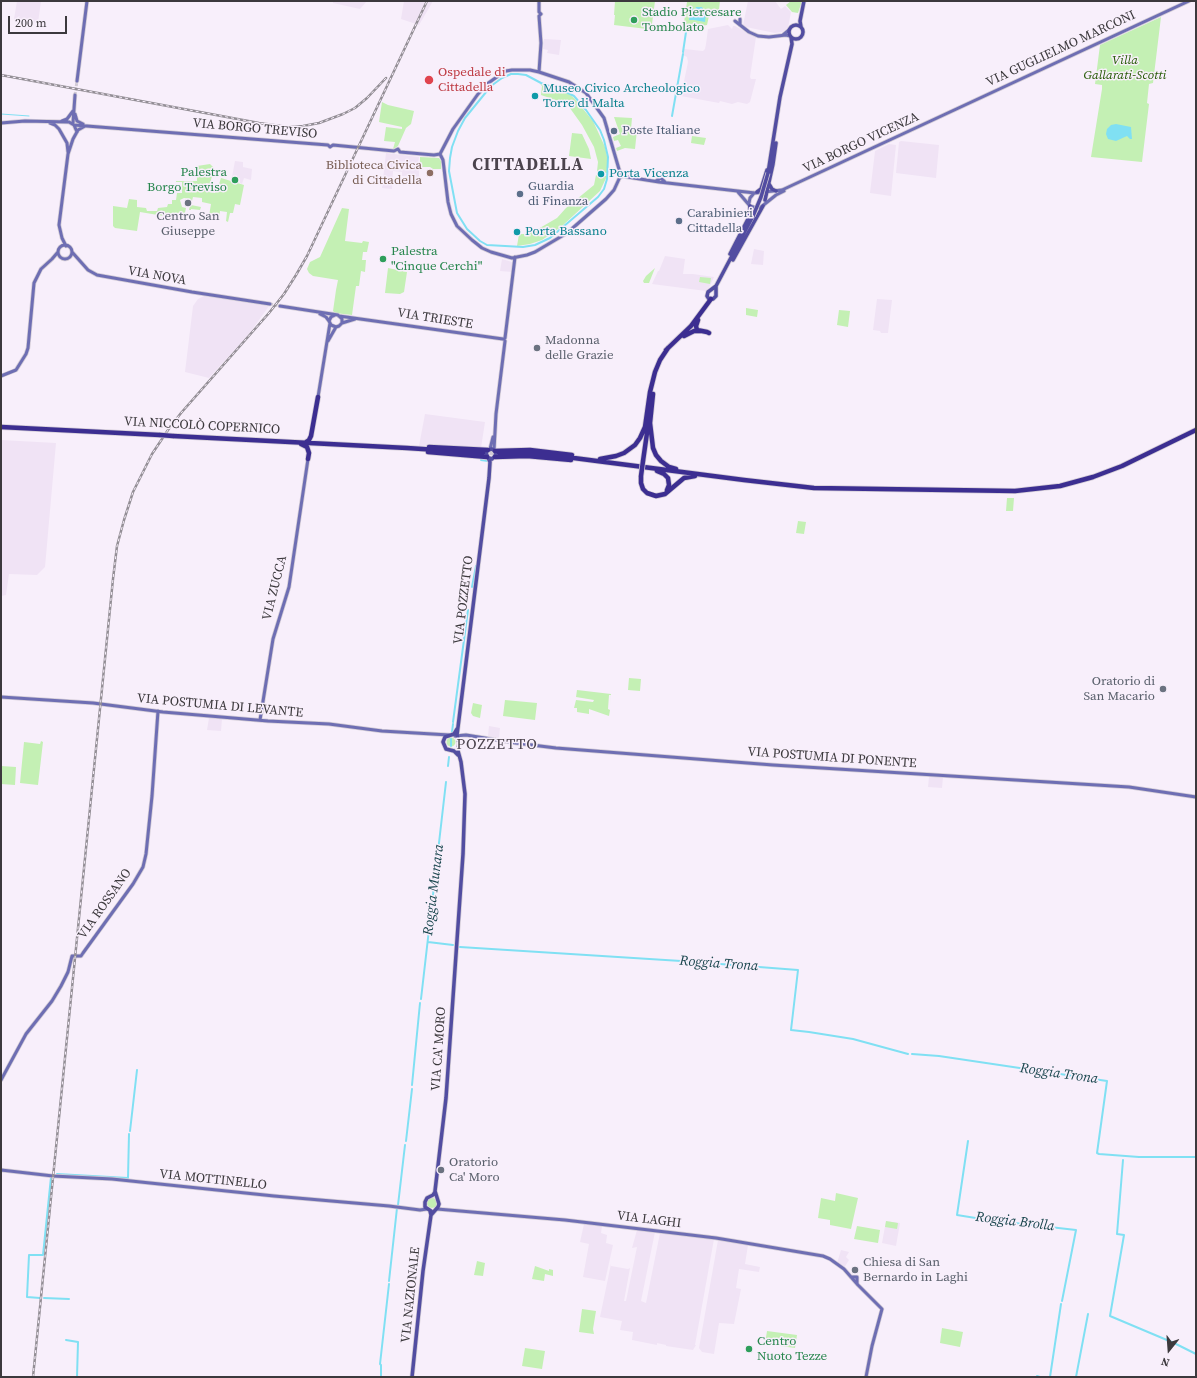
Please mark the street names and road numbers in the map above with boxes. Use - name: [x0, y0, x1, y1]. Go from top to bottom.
- street label: VIA GUGLIELMO MARCONI: [984, 8, 1138, 90]
- street label: VIA BORGO VICENZA: [800, 109, 922, 177]
- street label: VIA BORGO TREVISO: [192, 116, 318, 142]
- street label: VIA NOVA: [127, 263, 187, 289]
- street label: VIA TRIESTE: [396, 305, 474, 333]
- street label: VIA NICCOLÒ COPERNICO: [123, 414, 281, 438]
- street label: VIA ZUCCA: [259, 554, 291, 622]
- street label: VIA POZZETTO: [451, 555, 477, 645]
- street label: VIA POSTUMIA DI LEVANTE: [136, 691, 304, 721]
- street label: VIA POSTUMIA DI PONENTE: [747, 744, 917, 772]
- street label: VIA ROSSANO: [75, 866, 135, 942]
- street label: VIA CA' MORO: [428, 1006, 450, 1092]
- street label: VIA MOTTINELLO: [159, 1167, 267, 1193]
- street label: VIA LAGHI: [616, 1208, 682, 1232]
- street label: VIA NAZIONALE: [398, 1246, 424, 1344]

